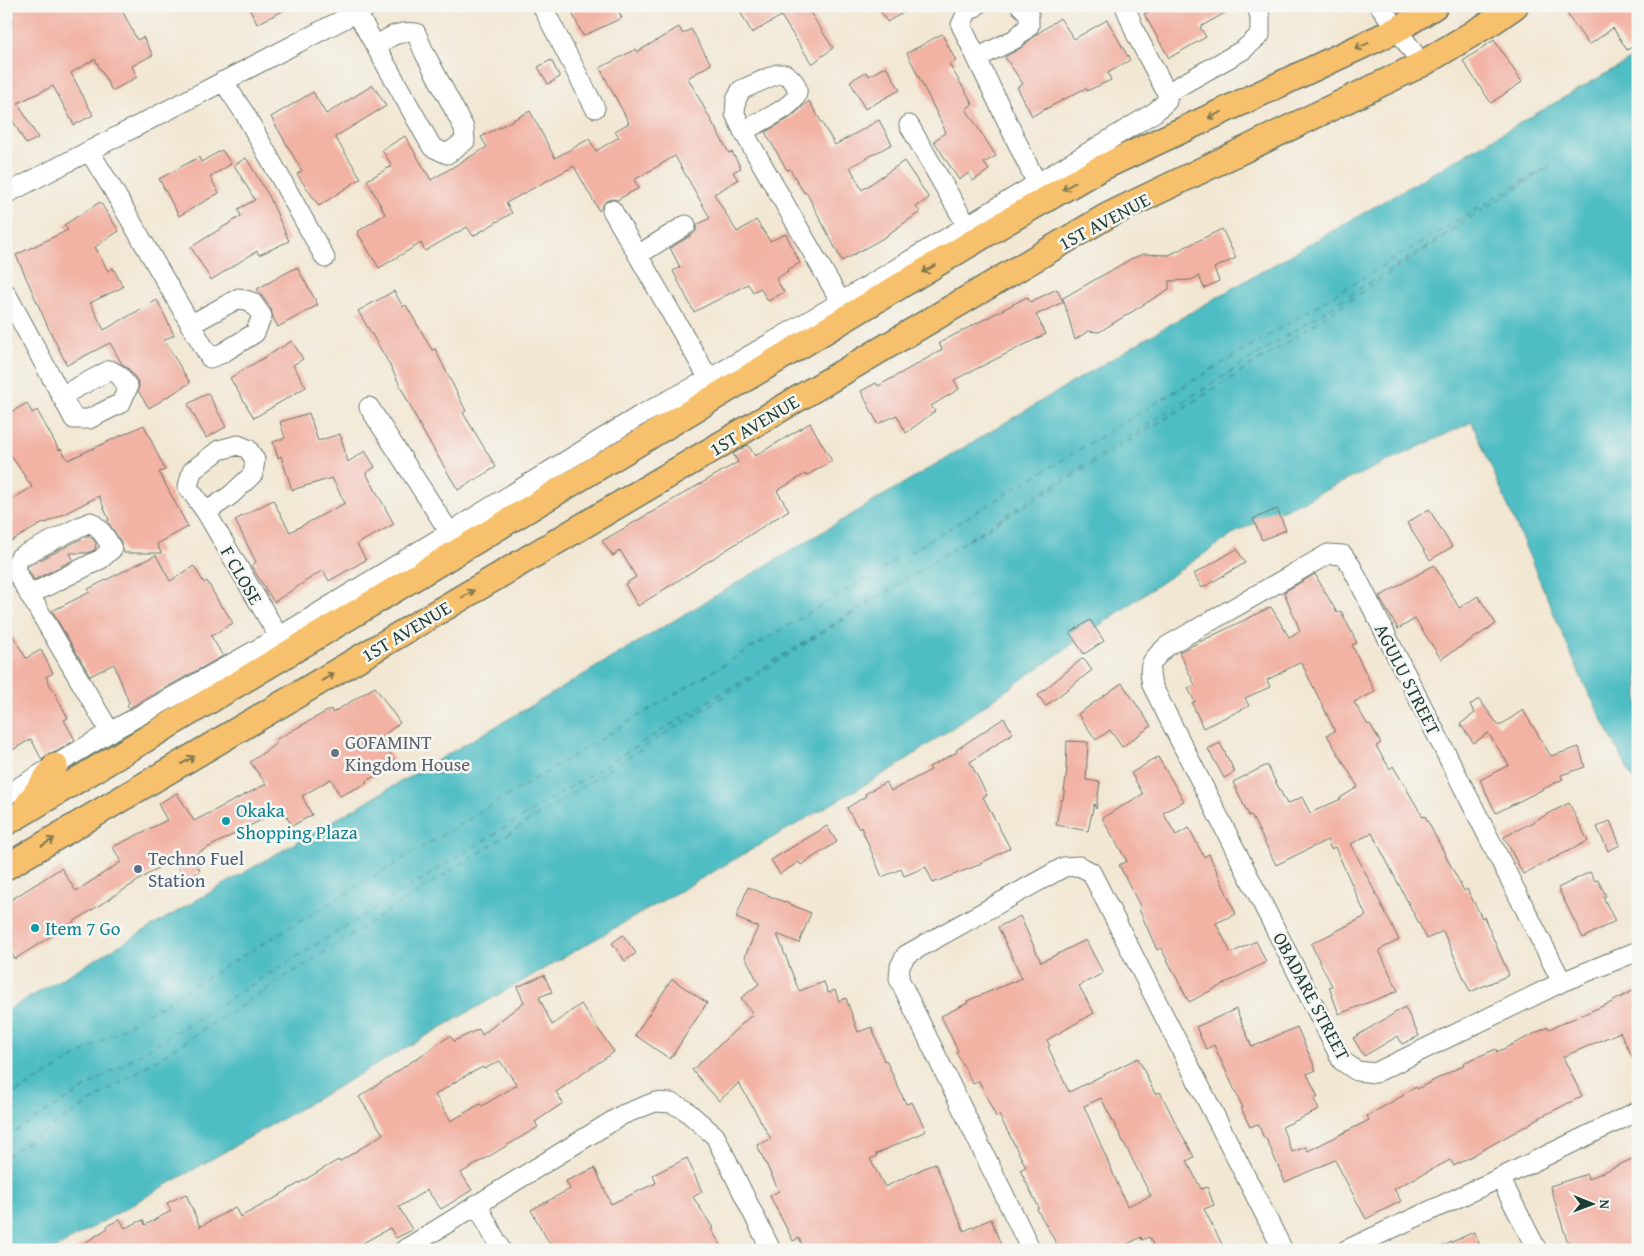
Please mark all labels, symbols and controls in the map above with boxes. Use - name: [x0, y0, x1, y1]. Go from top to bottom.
- one-way arrow: [1355, 42, 1370, 51]
- one-way arrow: [1208, 111, 1223, 121]
- one-way arrow: [1062, 182, 1076, 192]
- street label: 1ST AVENUE: [1053, 185, 1155, 257]
- one-way arrow: [922, 264, 936, 274]
- street label: 1ST AVENUE: [704, 387, 804, 463]
- street label: F CLOSE: [214, 541, 270, 610]
- one-way arrow: [460, 589, 474, 599]
- street label: 1ST AVENUE: [356, 593, 456, 669]
- street label: AGULU STREET: [1368, 618, 1448, 740]
- one-way arrow: [320, 671, 335, 681]
- place label: GOFAMINT Kingdom House: [345, 728, 470, 778]
- marker: GOFAMINT Kingdom House: [329, 747, 341, 759]
- one-way arrow: [181, 754, 195, 764]
- place label: Okaka Shopping Plaza: [236, 796, 358, 846]
- marker: Okaka Shopping Plaza: [220, 815, 232, 827]
- one-way arrow: [41, 837, 55, 847]
- place label: Techno Fuel Station: [148, 844, 244, 894]
- marker: Techno Fuel Station: [132, 863, 144, 875]
- place label: Item 7 Go: [45, 914, 120, 942]
- marker: Item 7 Go: [29, 922, 41, 934]
- street label: OBADARE STREET: [1266, 927, 1358, 1065]
- north arrow: [1566, 1178, 1616, 1228]
- text: N: [1595, 1199, 1615, 1210]

